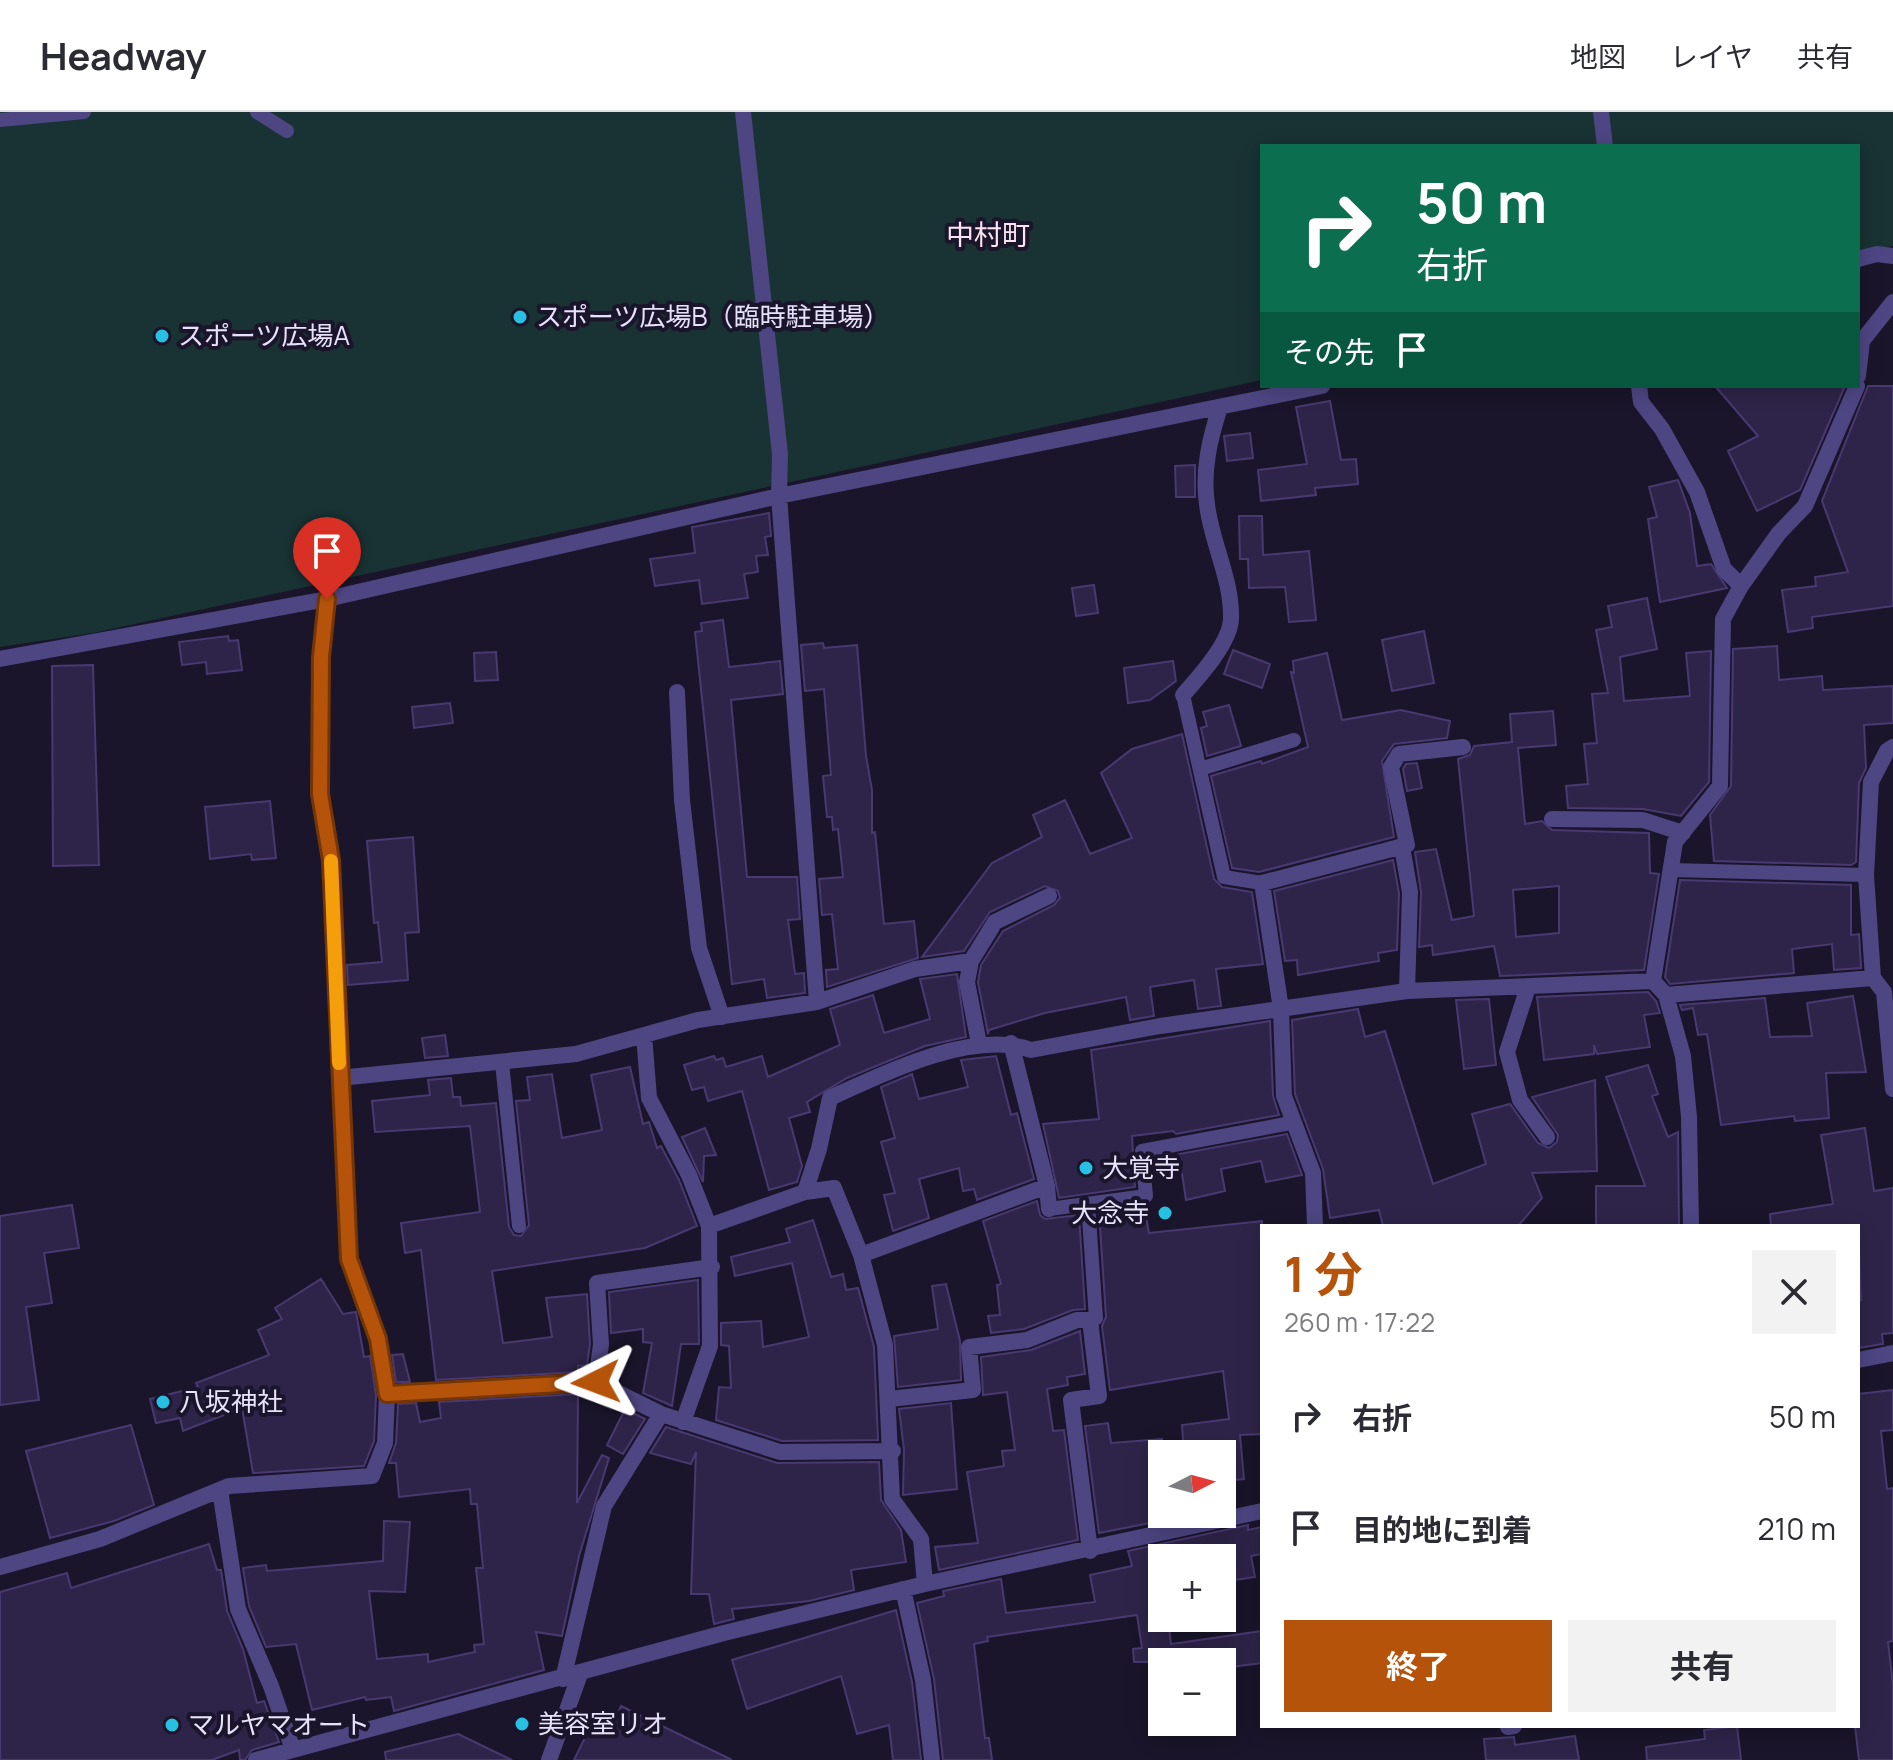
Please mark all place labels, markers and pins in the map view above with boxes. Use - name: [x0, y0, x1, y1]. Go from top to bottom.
- place label: スポーツ広場B（臨時駐車場）: [536, 298, 889, 334]
- marker: スポーツ広場B（臨時駐車場）: [511, 308, 529, 326]
- place label: スポーツ広場A: [178, 317, 350, 353]
- marker: スポーツ広場A: [153, 327, 171, 345]
- pin: [293, 517, 361, 599]
- place label: 大覚寺: [1102, 1149, 1180, 1185]
- marker: 大覚寺: [1077, 1159, 1095, 1177]
- place label: 大念寺: [1071, 1194, 1149, 1230]
- marker: 大念寺: [1156, 1204, 1174, 1222]
- place label: 八坂神社: [179, 1383, 283, 1419]
- marker: 八坂神社: [154, 1393, 172, 1411]
- place label: 美容室リオ: [538, 1705, 668, 1741]
- place label: マルヤマオート: [188, 1706, 370, 1742]
- marker: 美容室リオ: [513, 1715, 531, 1733]
- marker: マルヤマオート: [163, 1716, 181, 1734]

